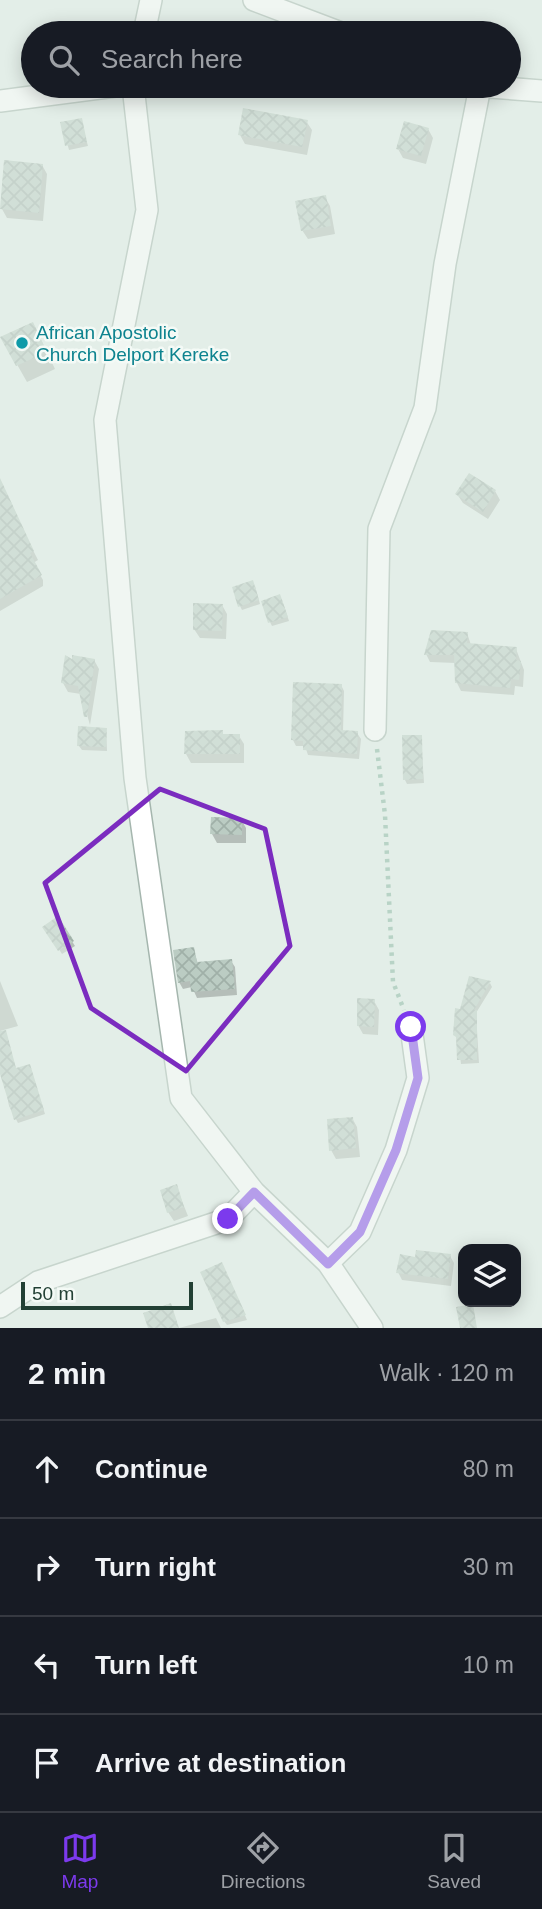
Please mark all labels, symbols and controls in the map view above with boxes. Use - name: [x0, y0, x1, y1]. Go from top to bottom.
- search box: [21, 21, 521, 98]
- icon: search: [45, 41, 83, 79]
- text: Search here: [101, 44, 243, 74]
- place label: African Apostolic Church Delport Kereke: [36, 322, 229, 365]
- marker: African Apostolic Church Delport Kereke: [14, 335, 30, 351]
- route start: [395, 1011, 426, 1042]
- route end: [212, 1203, 243, 1234]
- map controls: [458, 1244, 521, 1307]
- button: layers: [458, 1244, 521, 1307]
- scale bar: [21, 1279, 192, 1311]
- text: 50 m: [32, 1283, 74, 1304]
- text: 2 min: [28, 1357, 106, 1390]
- text: Walk · 120 m: [379, 1360, 514, 1386]
- icon: ahead: [28, 1450, 66, 1488]
- text: Continue: [95, 1454, 208, 1484]
- text: 80 m: [463, 1456, 514, 1482]
- icon: right: [28, 1548, 66, 1586]
- text: Turn right: [95, 1552, 216, 1582]
- text: 30 m: [463, 1554, 514, 1580]
- icon: left: [28, 1646, 66, 1684]
- text: Turn left: [95, 1650, 197, 1680]
- text: 10 m: [463, 1652, 514, 1678]
- icon: arrive: [28, 1744, 66, 1782]
- text: Arrive at destination: [95, 1748, 346, 1778]
- tab: Map: [61, 1829, 99, 1893]
- tab: Directions: [221, 1829, 305, 1893]
- tab: Saved: [427, 1829, 481, 1893]

